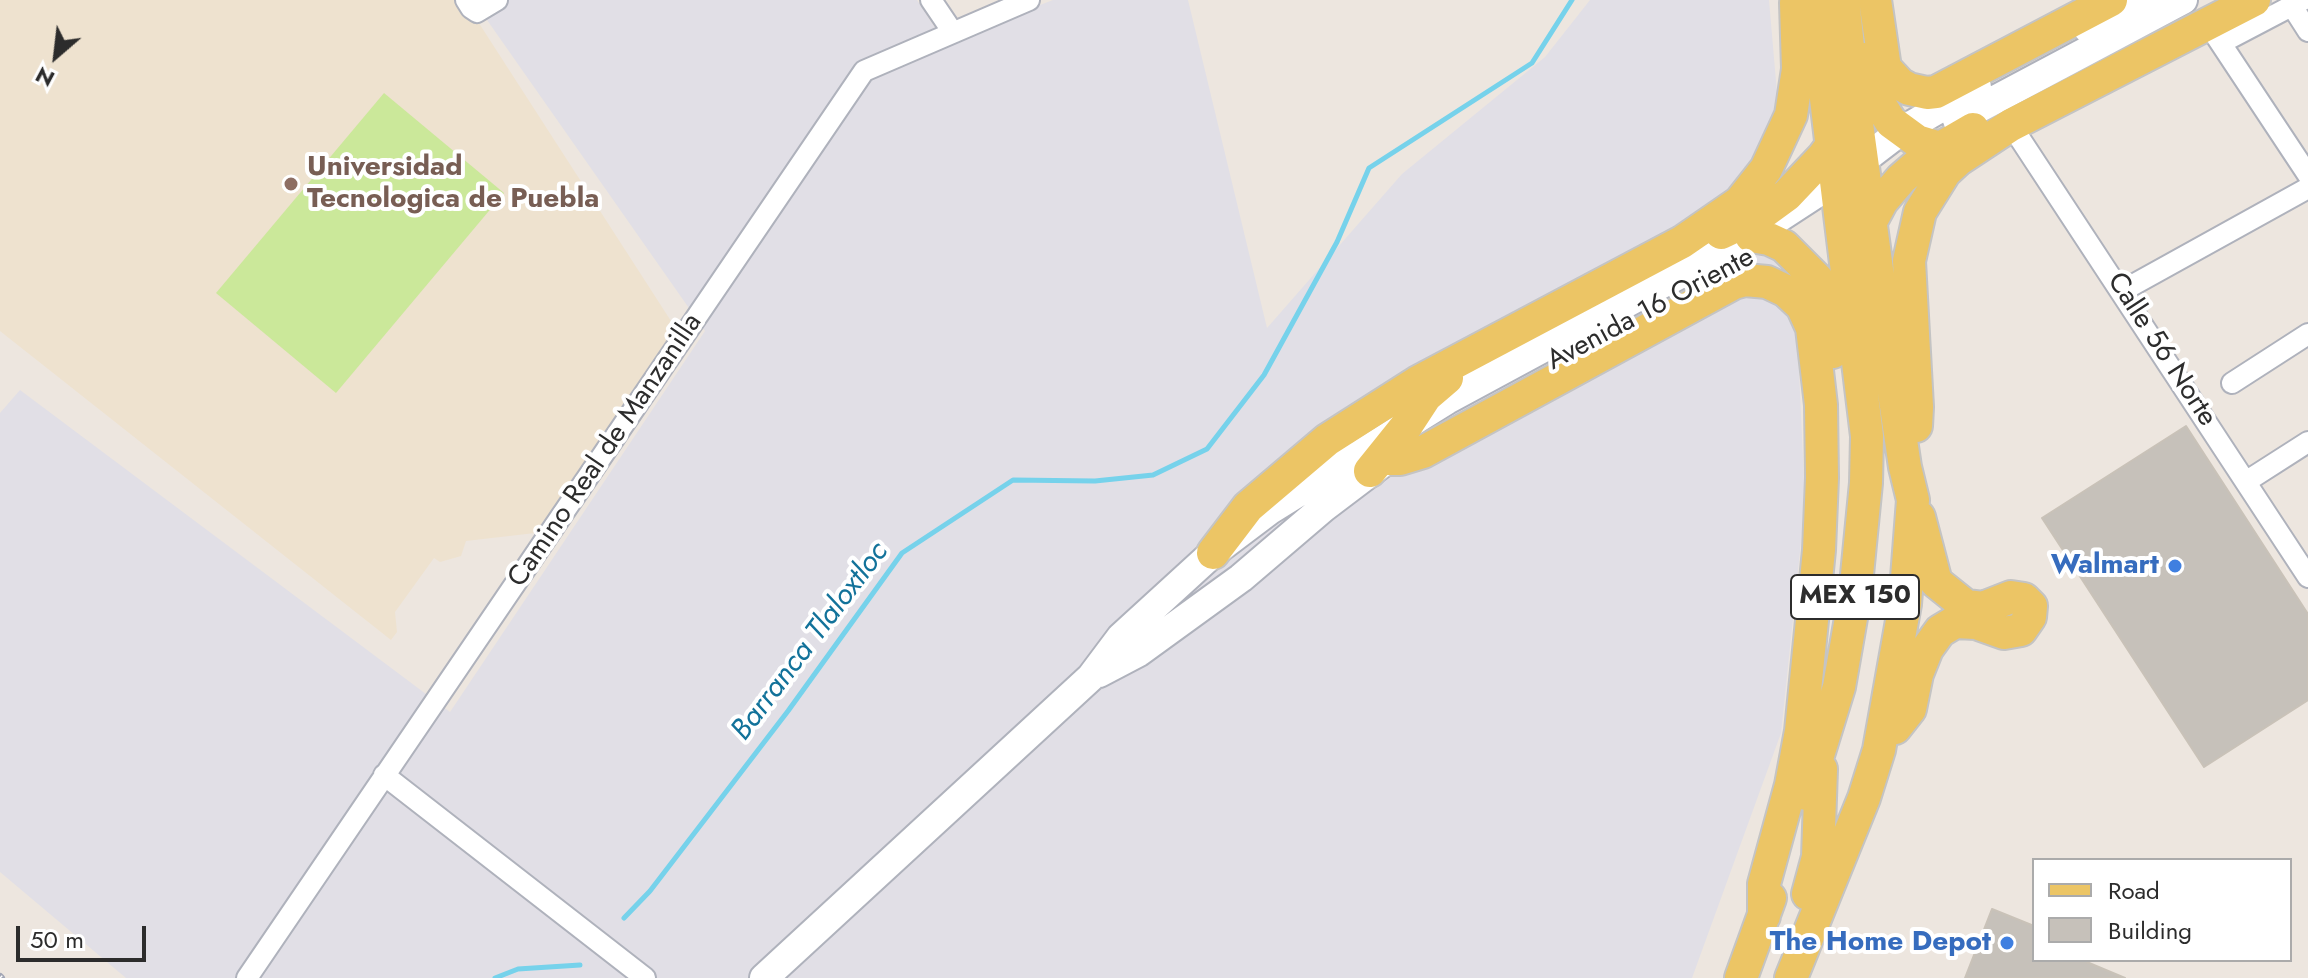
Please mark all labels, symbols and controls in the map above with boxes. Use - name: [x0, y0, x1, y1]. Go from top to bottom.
- north arrow: [16, 16, 96, 96]
- text: N: [30, 59, 60, 95]
- place label: Universidad Tecnologica de Puebla: [307, 151, 599, 217]
- marker: Universidad Tecnologica de Puebla: [282, 175, 300, 193]
- street label: Avenida 16 Oriente: [1542, 241, 1760, 379]
- street label: Calle 56 Norte: [2099, 267, 2223, 433]
- street label: Camino Real de Manzanilla: [502, 308, 710, 594]
- water label: Barranca Tlaloxtloc: [725, 536, 897, 748]
- place label: Walmart: [2051, 549, 2159, 583]
- marker: Walmart: [2166, 557, 2184, 575]
- road number: MEX 150: [1791, 575, 1919, 619]
- legend: [2032, 858, 2292, 962]
- text: Road: [2108, 873, 2160, 908]
- scale bar: [20, 910, 150, 960]
- text: Building: [2108, 913, 2192, 948]
- text: 50 m: [30, 922, 84, 957]
- place label: The Home Depot: [1770, 926, 1991, 960]
- marker: The Home Depot: [1998, 934, 2016, 952]

